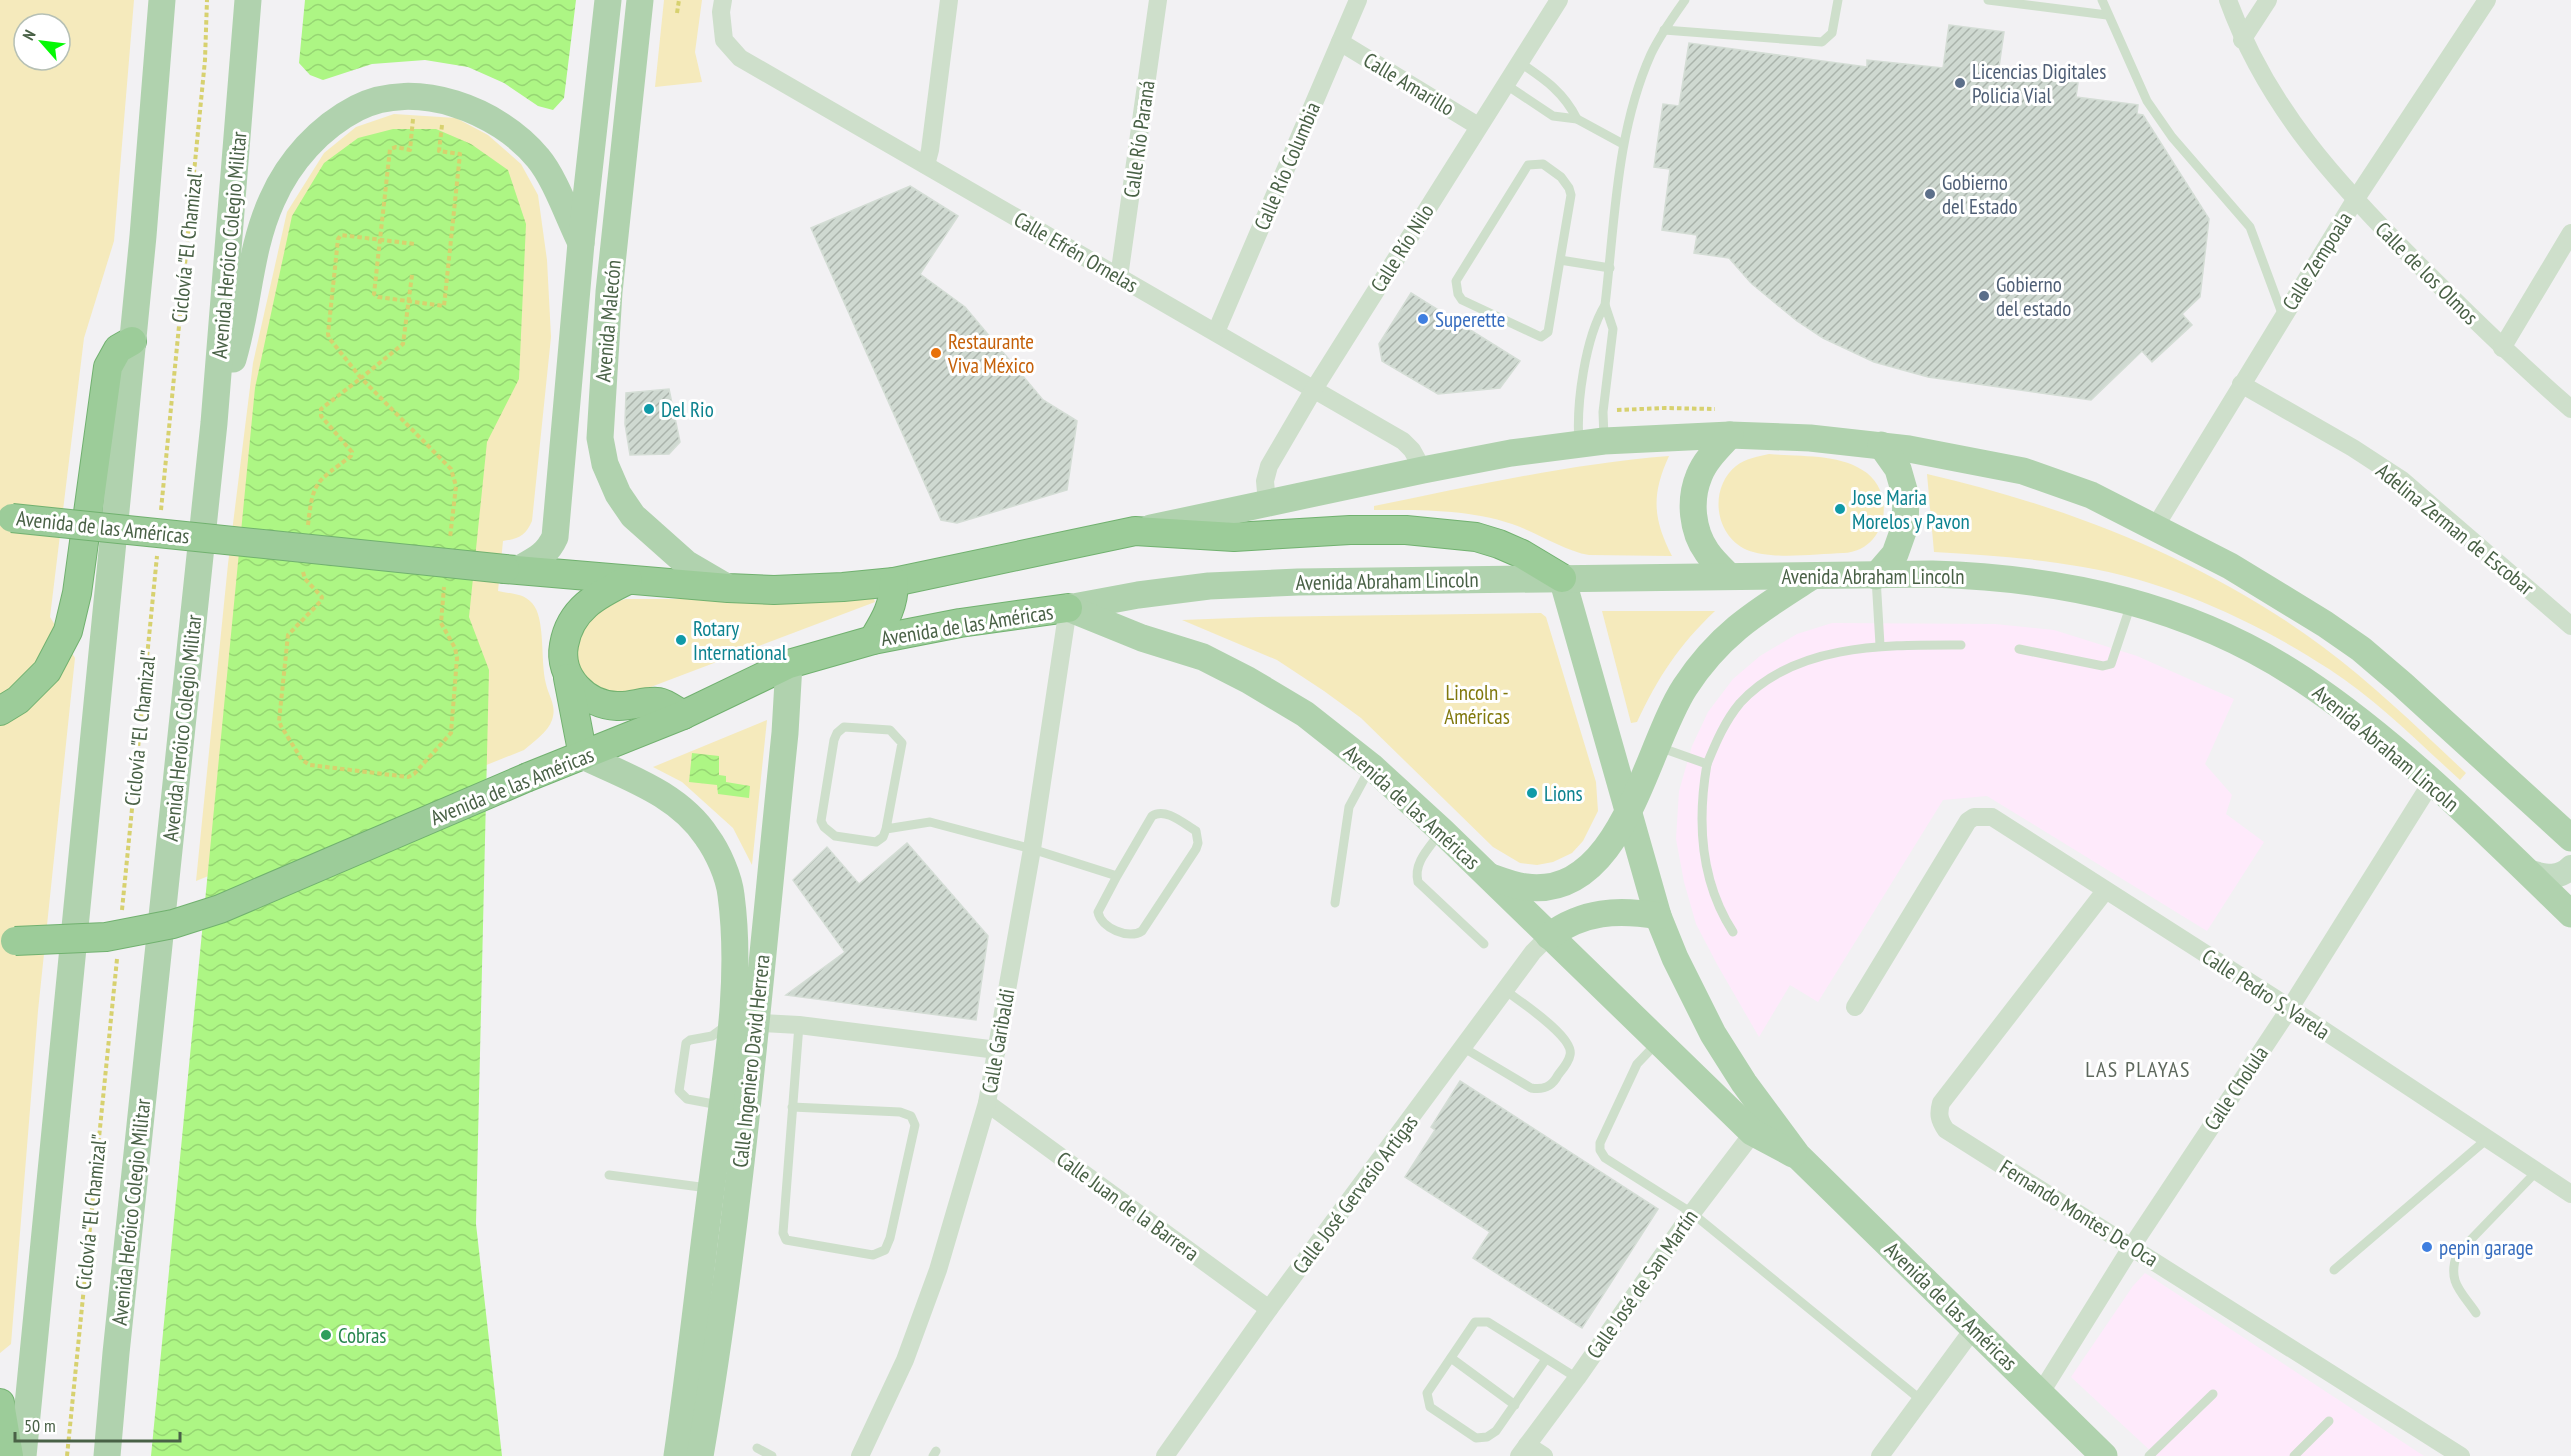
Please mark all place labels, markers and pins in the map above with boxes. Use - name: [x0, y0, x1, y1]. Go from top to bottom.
- place label: Licencias Digitales Policia Vial: [1972, 58, 2106, 109]
- marker: Licencias Digitales Policia Vial: [1953, 76, 1967, 90]
- place label: Gobierno del Estado: [1942, 169, 2018, 220]
- marker: Gobierno del Estado: [1923, 187, 1937, 201]
- place label: Gobierno del estado: [1996, 271, 2071, 322]
- marker: Gobierno del estado: [1977, 289, 1991, 303]
- place label: Superette: [1435, 306, 1505, 333]
- marker: Superette: [1416, 312, 1430, 326]
- place label: Restaurante Viva México: [947, 328, 1034, 379]
- marker: Restaurante Viva México: [929, 346, 943, 360]
- place label: Del Rio: [661, 396, 714, 423]
- marker: Del Rio: [642, 402, 656, 416]
- place label: Jose Maria Morelos y Pavon: [1851, 484, 1970, 535]
- marker: Jose Maria Morelos y Pavon: [1833, 502, 1847, 516]
- place label: Rotary International: [693, 615, 787, 666]
- marker: Rotary International: [674, 633, 688, 647]
- place label: Lions: [1544, 780, 1583, 807]
- marker: Lions: [1525, 786, 1539, 800]
- place label: pepin garage: [2439, 1234, 2534, 1261]
- marker: pepin garage: [2420, 1240, 2434, 1254]
- place label: Cobras: [338, 1322, 386, 1349]
- marker: Cobras: [319, 1328, 333, 1342]

